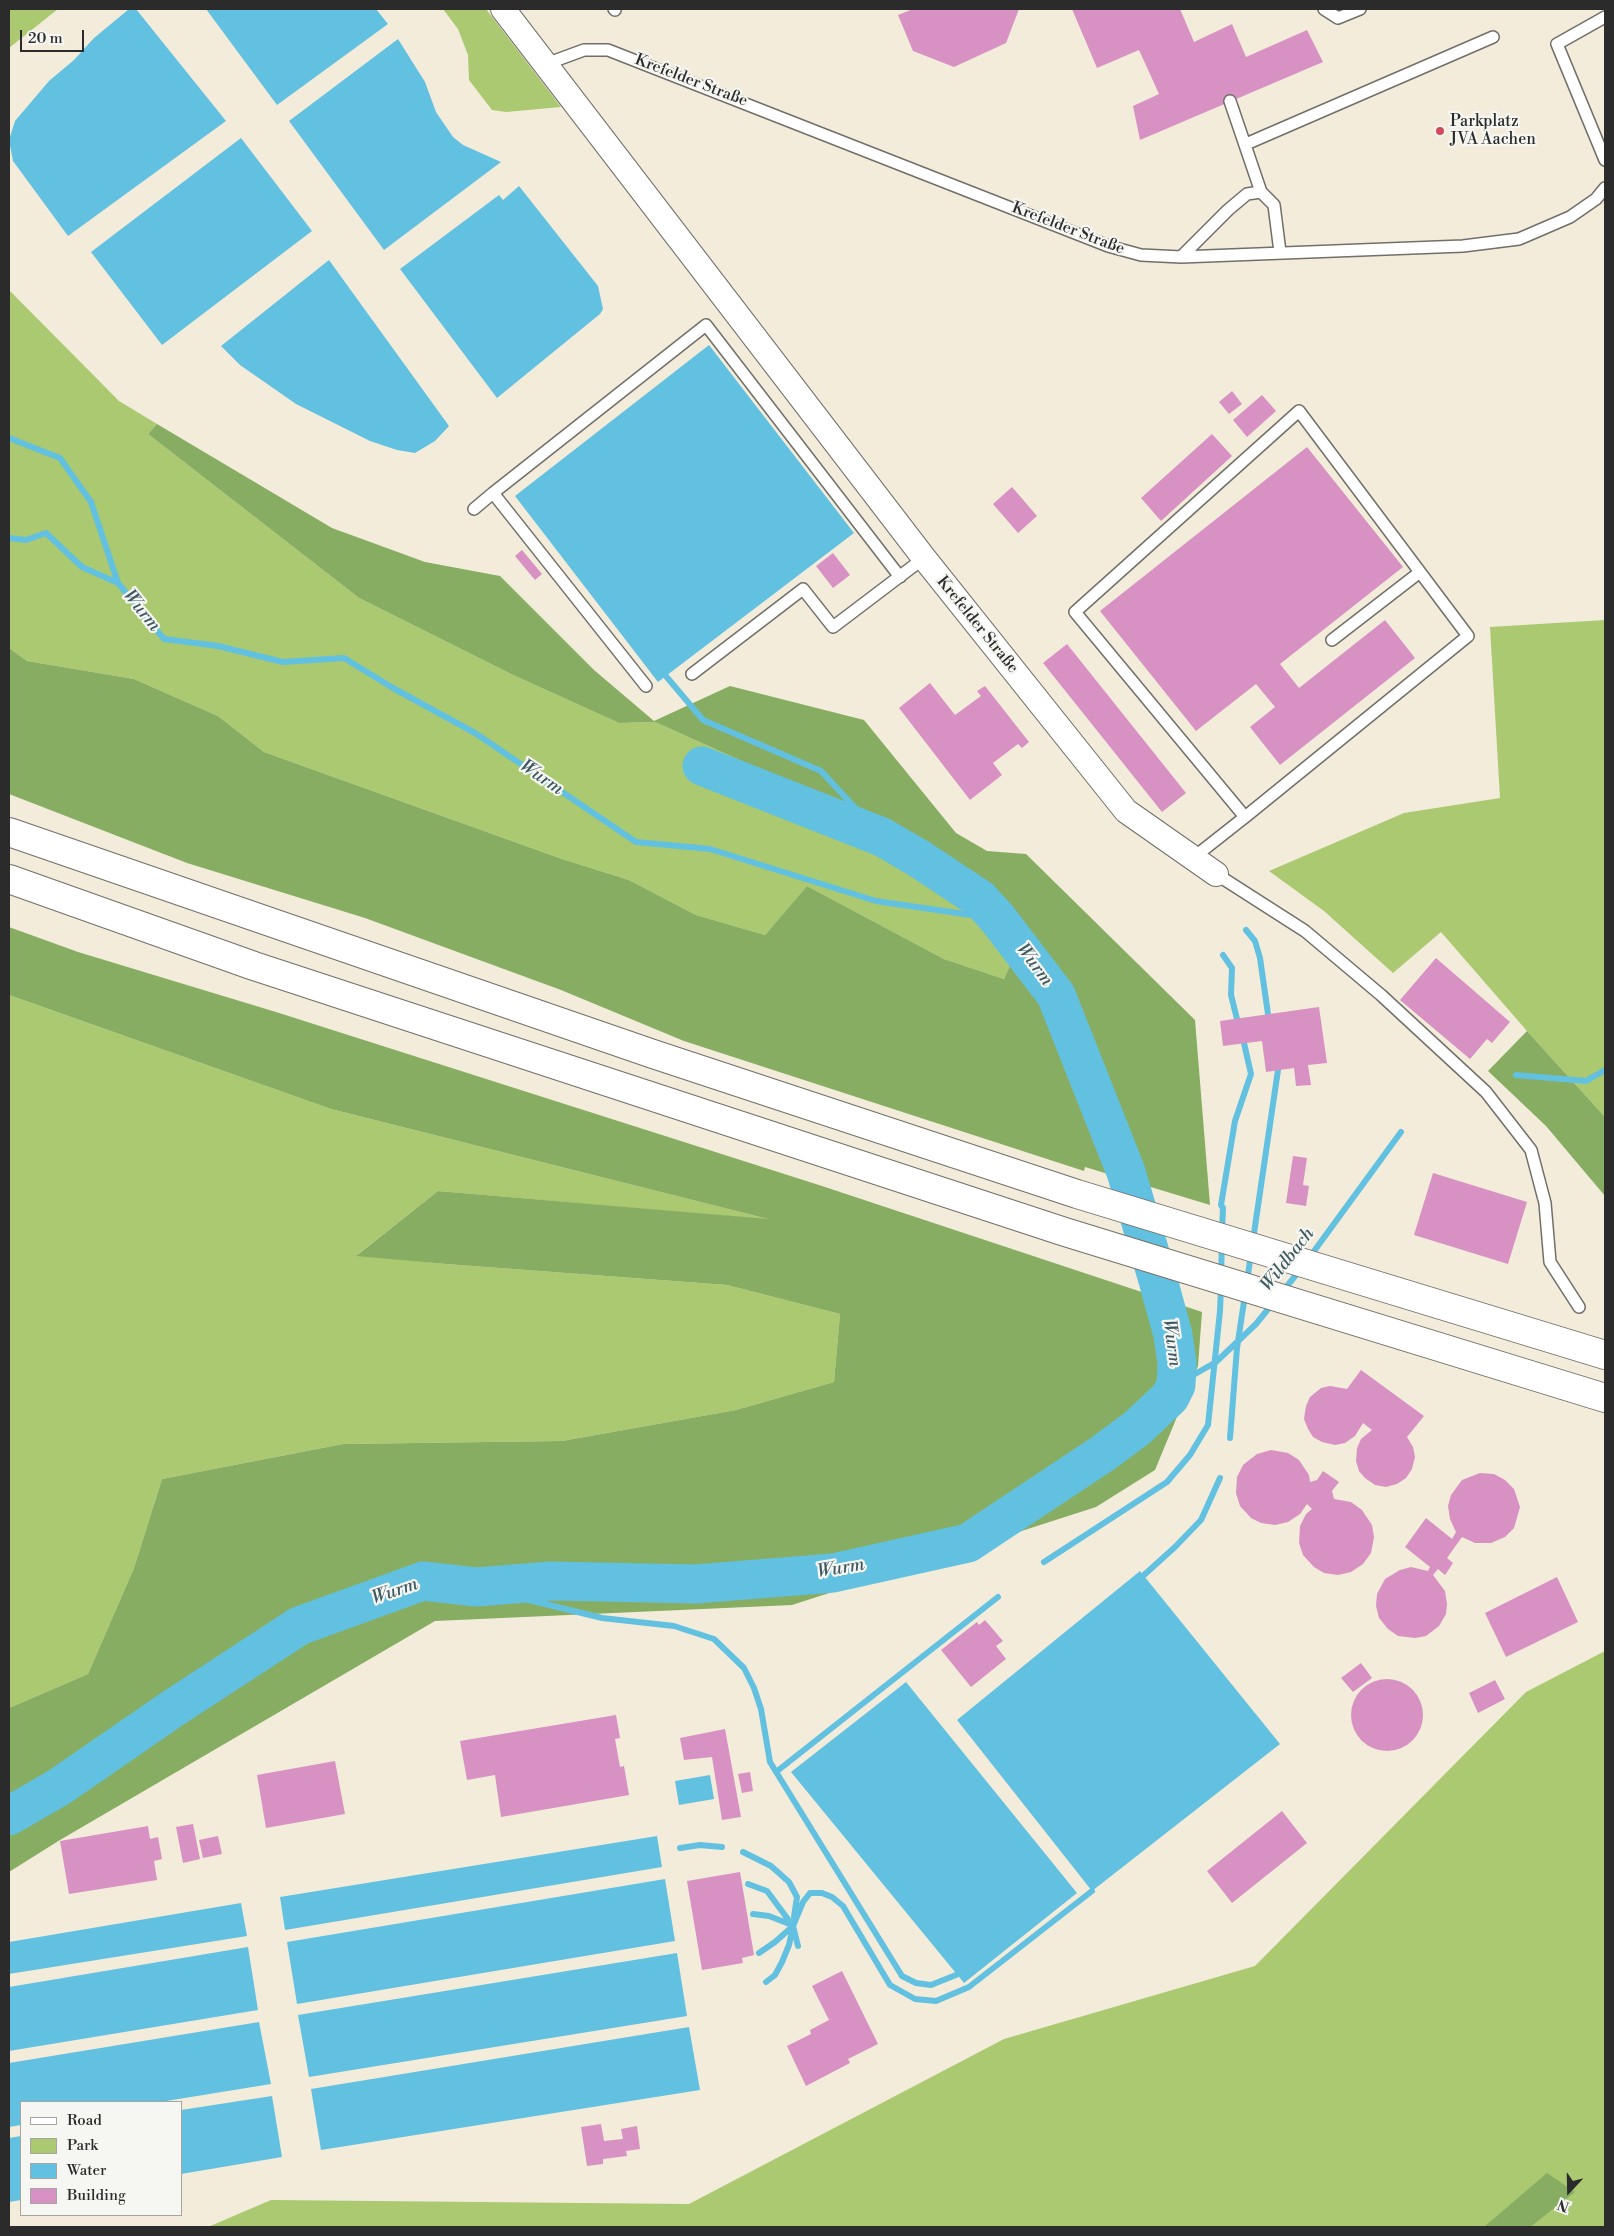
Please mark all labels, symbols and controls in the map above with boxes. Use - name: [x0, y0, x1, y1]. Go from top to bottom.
- scale bar: [22, 20, 86, 52]
- text: 20 m: [28, 29, 63, 48]
- street label: Krefelder Straße: [632, 51, 750, 111]
- place label: Parkplatz JVA Aachen: [1450, 112, 1536, 150]
- marker: Parkplatz JVA Aachen: [1434, 125, 1446, 137]
- street label: Krefelder Straße: [1009, 199, 1127, 259]
- street label: Krefelder Straße: [932, 573, 1022, 677]
- water label: Wurm: [118, 586, 164, 636]
- water label: Wurm: [515, 756, 567, 800]
- water label: Wurm: [1011, 940, 1057, 990]
- water label: Wildbach: [1257, 1224, 1319, 1296]
- water label: Wurm: [1157, 1318, 1185, 1368]
- water label: Wurm: [816, 1554, 866, 1584]
- water label: Wurm: [369, 1574, 421, 1610]
- legend: [20, 2101, 182, 2216]
- text: Road: [67, 2111, 102, 2130]
- text: Park: [67, 2136, 98, 2155]
- text: Water: [67, 2161, 106, 2180]
- north arrow: [1544, 2166, 1594, 2216]
- text: Building: [67, 2186, 126, 2205]
- text: N: [1555, 2195, 1572, 2215]

